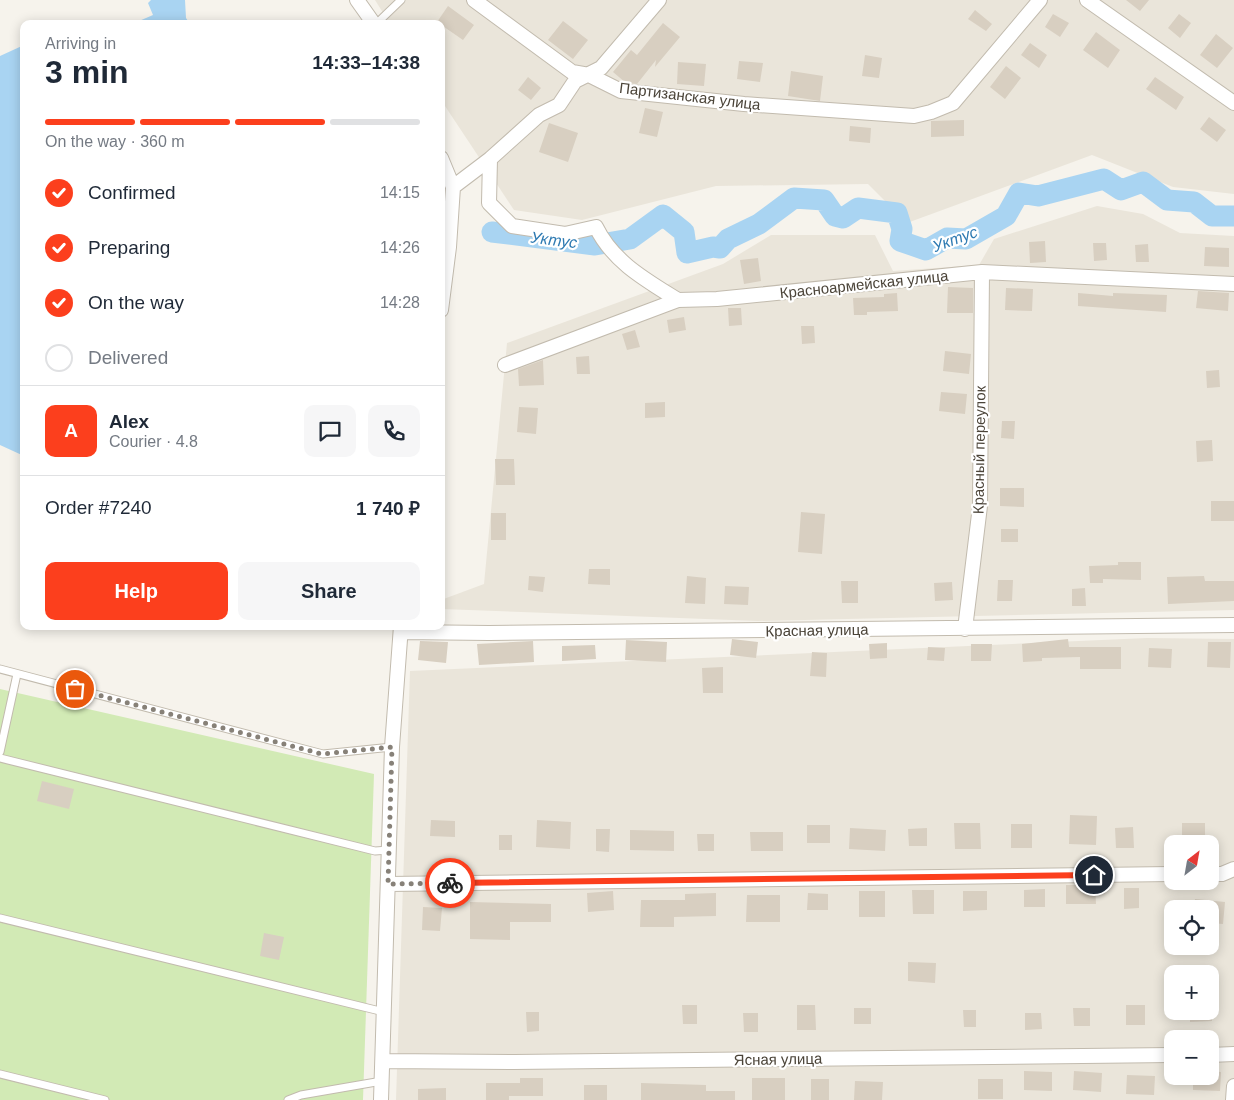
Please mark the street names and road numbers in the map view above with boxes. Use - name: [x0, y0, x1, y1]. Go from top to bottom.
- street label: Партизанская улица: [618, 79, 762, 113]
- street label: Красноармейская улица: [779, 267, 950, 301]
- street label: Красный переулок: [969, 385, 989, 514]
- street label: Красная улица: [765, 621, 869, 639]
- street label: Ясная улица: [734, 1050, 823, 1068]

